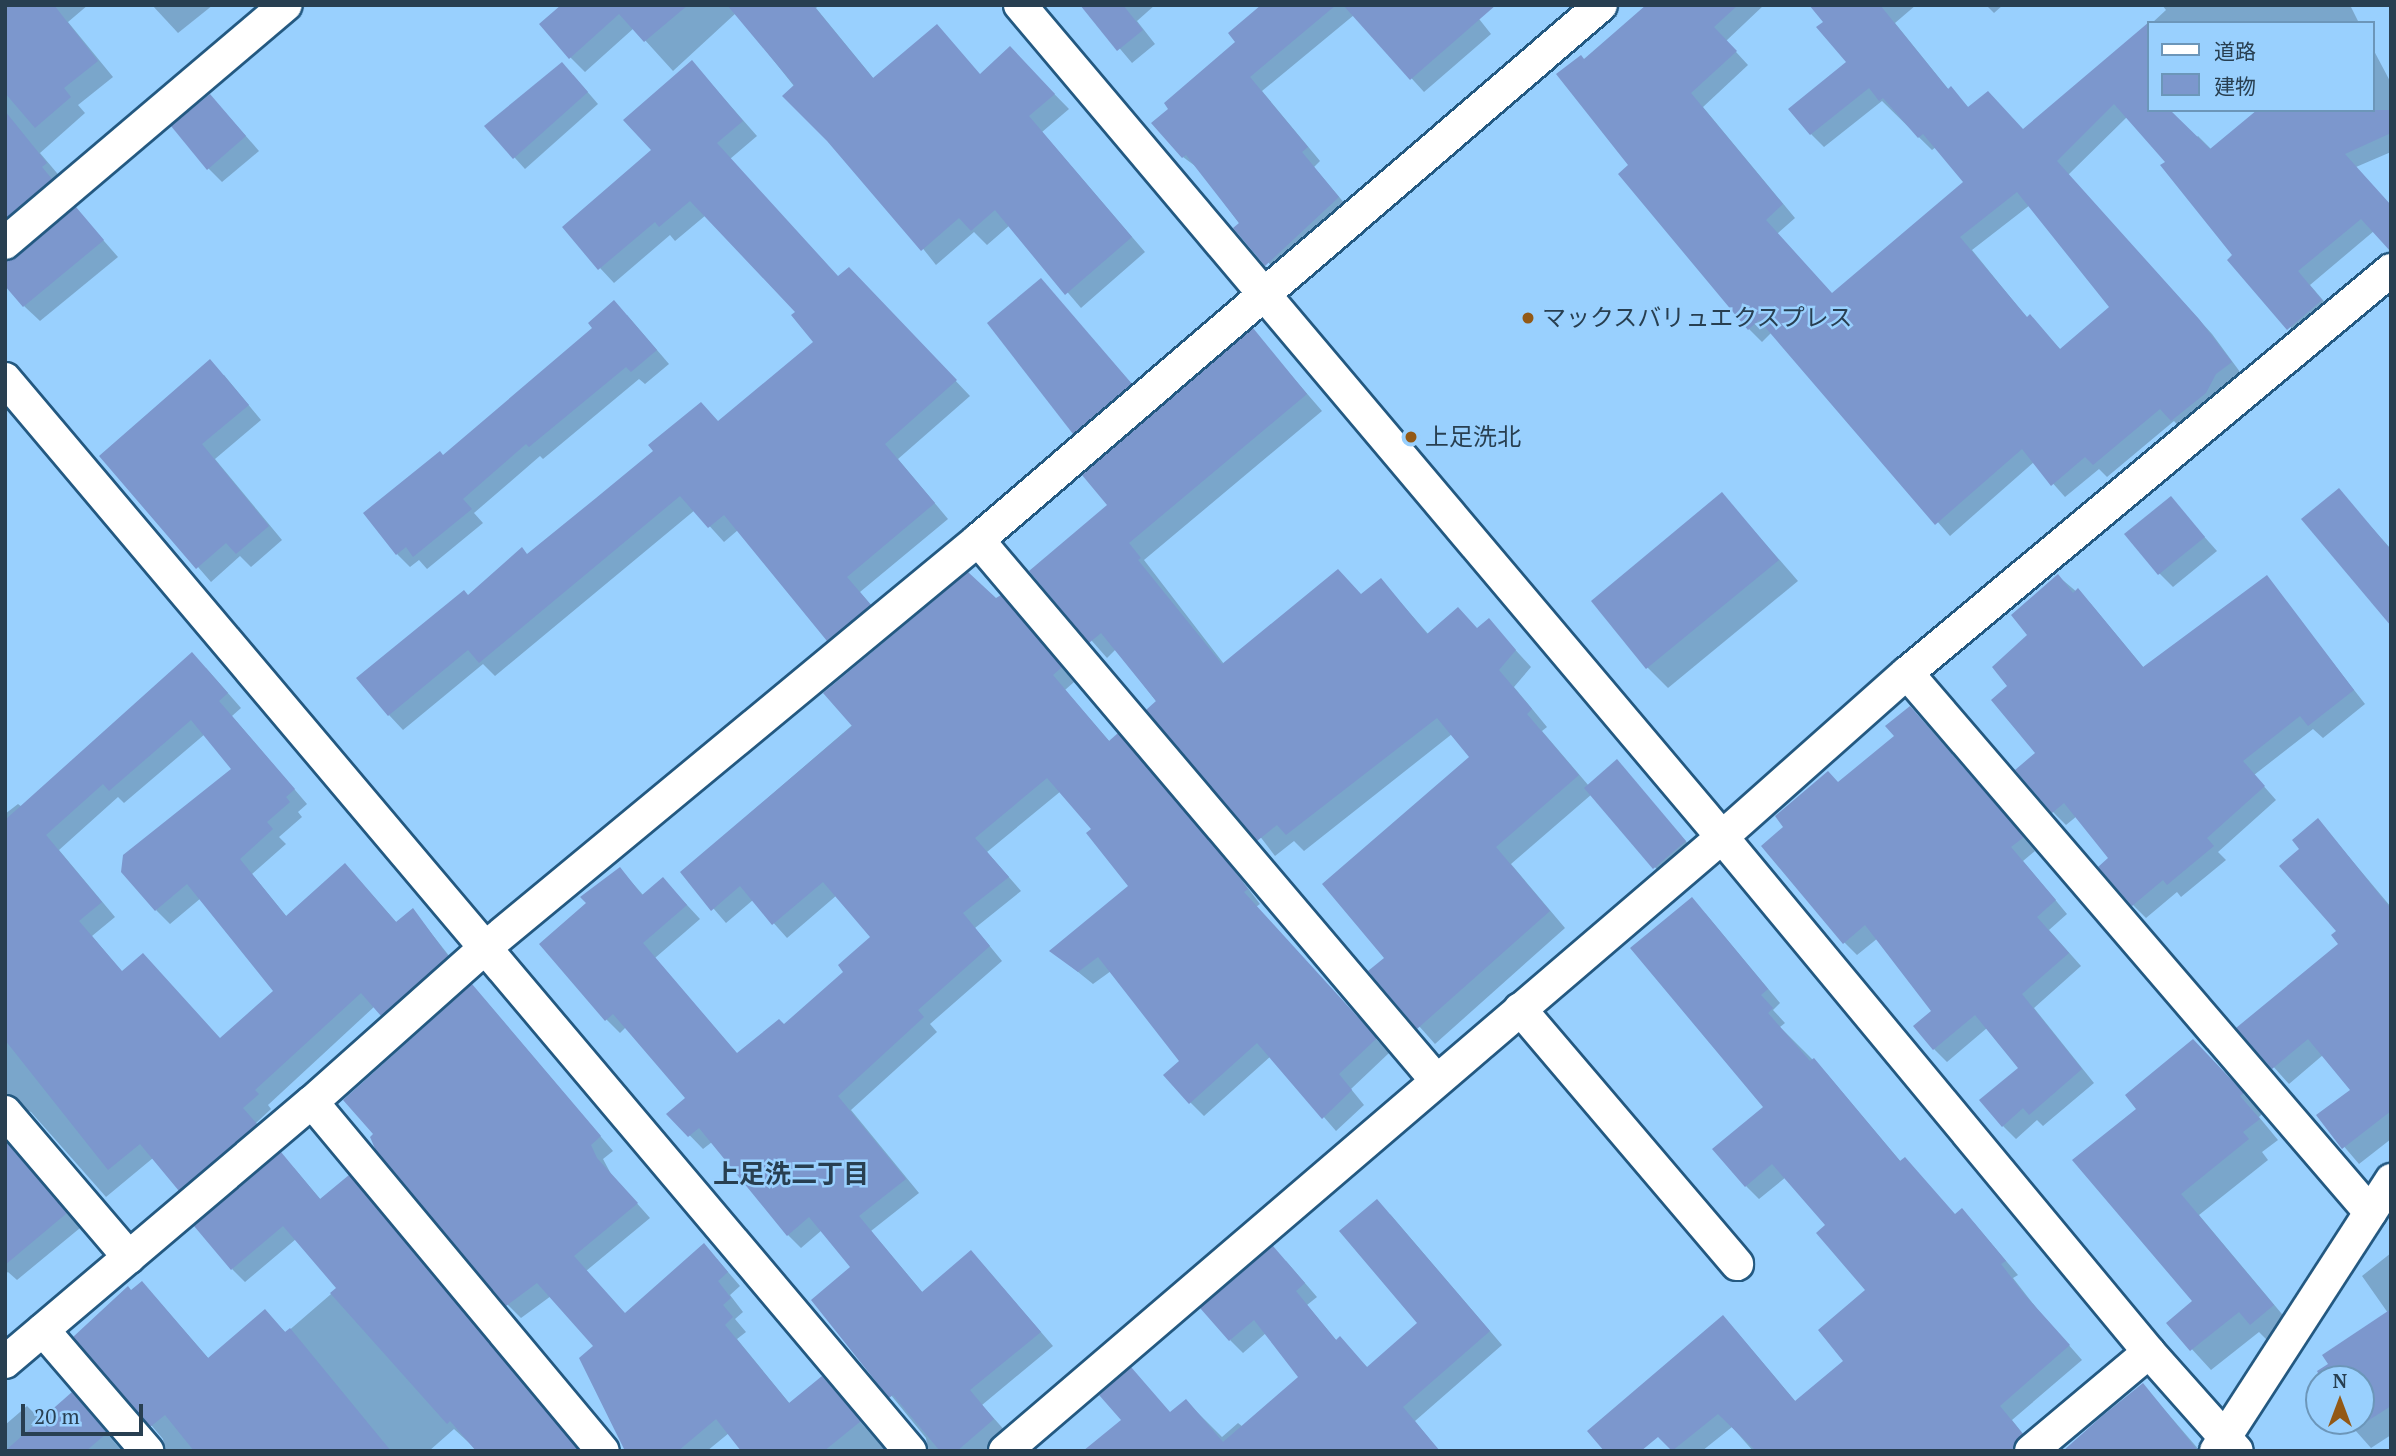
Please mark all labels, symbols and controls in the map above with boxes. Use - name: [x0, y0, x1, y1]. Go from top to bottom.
- legend: [2148, 21, 2375, 112]
- text: 道路: [2214, 37, 2256, 65]
- text: 建物: [2214, 72, 2256, 100]
- place label: マックスバリュエクスプレス: [1542, 304, 1854, 332]
- marker: マックスバリュエクスプレス: [1520, 310, 1536, 326]
- place label: 上足洗北: [1425, 423, 1521, 451]
- marker: 上足洗北: [1403, 429, 1419, 445]
- district label: 上足洗二丁目: [713, 1158, 869, 1190]
- north arrow: [2305, 1365, 2375, 1435]
- text: N: [2333, 1368, 2347, 1393]
- scale bar: [24, 1390, 147, 1434]
- text: 20 m: [34, 1402, 80, 1430]

